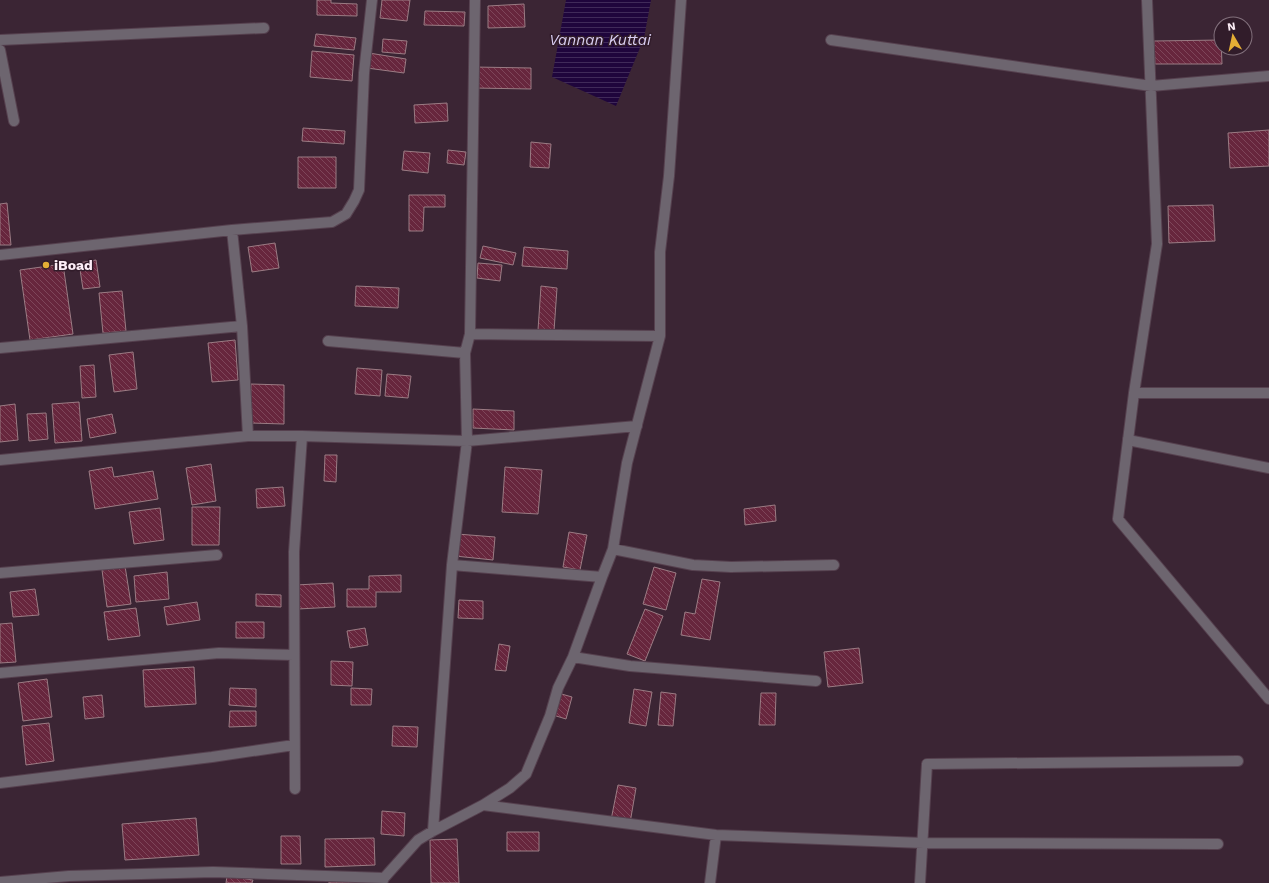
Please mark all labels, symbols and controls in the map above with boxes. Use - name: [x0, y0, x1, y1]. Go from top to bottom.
- north arrow: [1213, 16, 1253, 56]
- text: N: [1226, 20, 1237, 34]
- water label: Vannan Kuttai: [549, 31, 652, 49]
- place label: iBoad: [54, 257, 93, 273]
- marker: iBoad: [41, 260, 51, 270]

